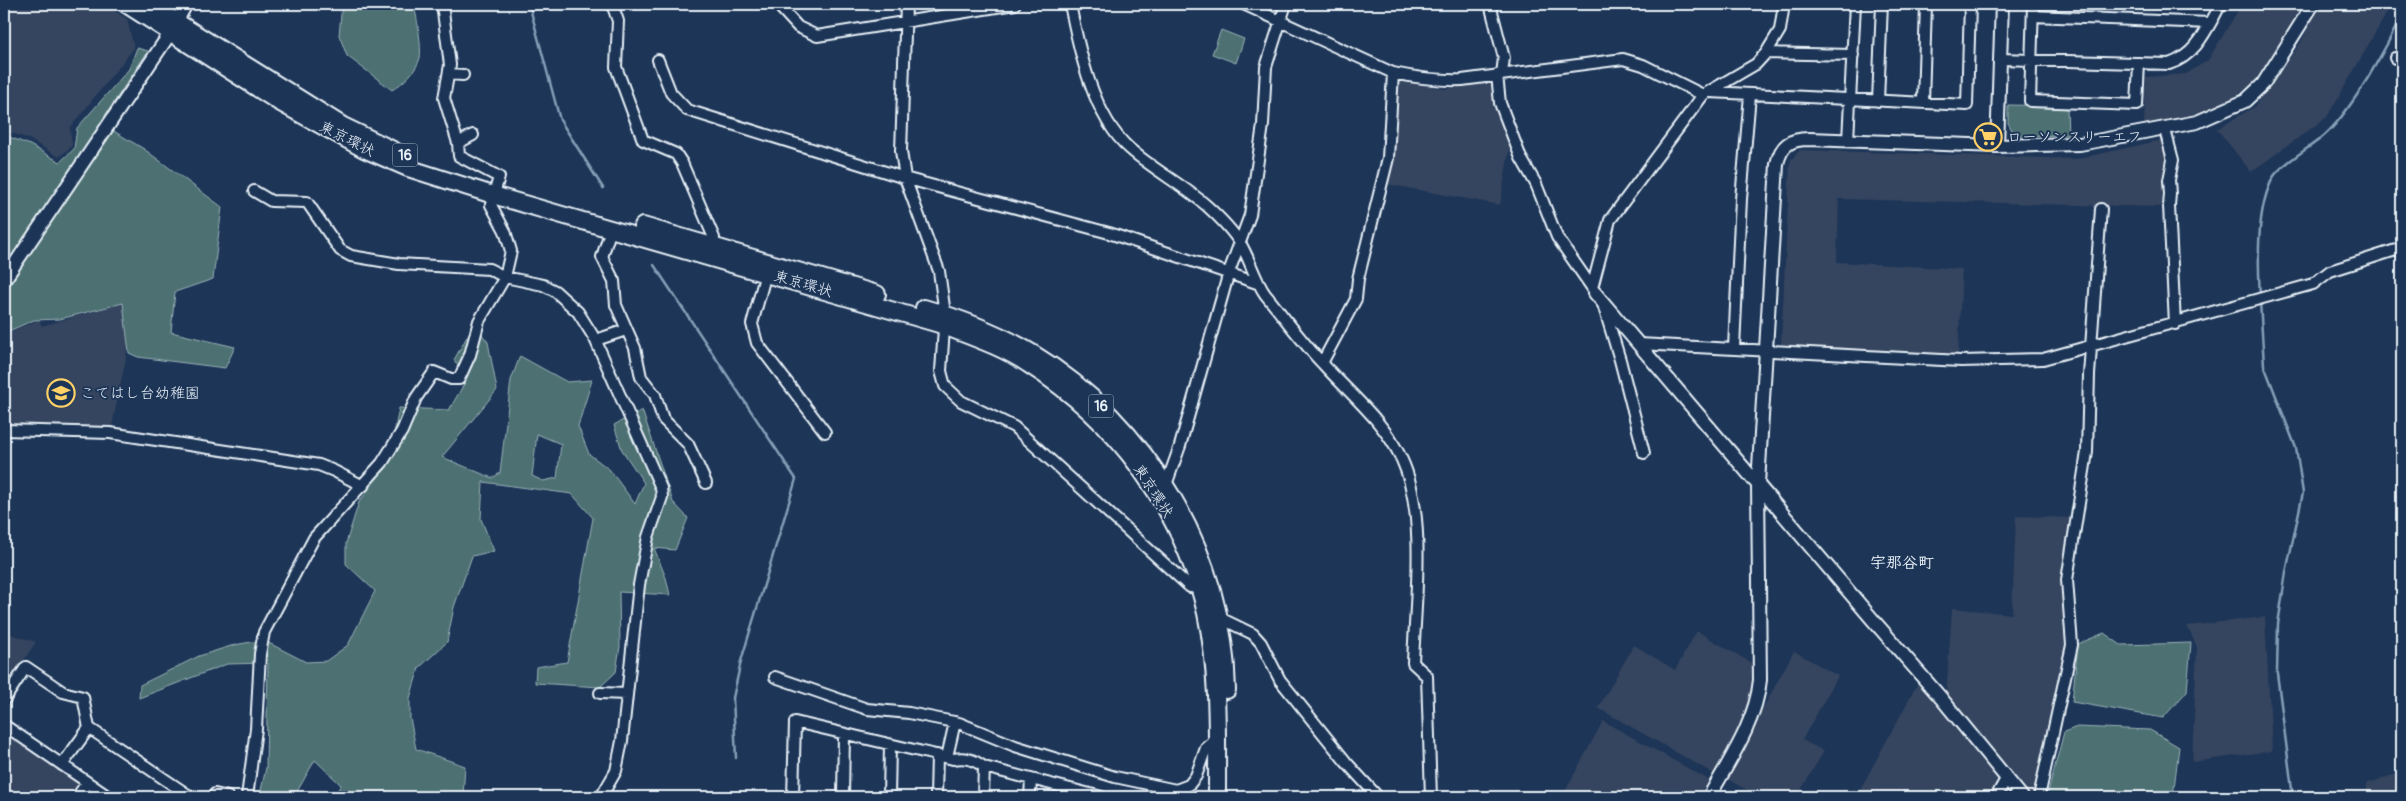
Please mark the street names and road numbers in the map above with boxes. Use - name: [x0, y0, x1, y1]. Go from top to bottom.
- street label: 東京環状: [316, 117, 378, 161]
- road number: 16: [392, 144, 418, 166]
- street label: 東京環状: [772, 267, 834, 301]
- road number: 16: [1088, 394, 1114, 418]
- street label: 東京環状: [1129, 461, 1177, 521]

